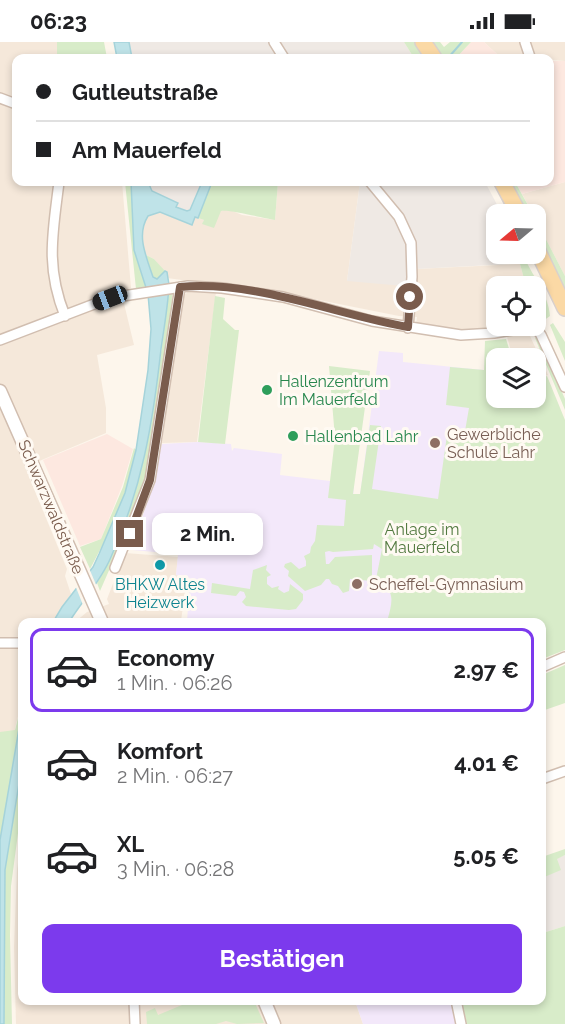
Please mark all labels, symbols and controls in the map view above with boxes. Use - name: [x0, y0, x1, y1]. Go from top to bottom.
- text: 06:23: [30, 8, 87, 34]
- text: Gutleutstraße: [72, 79, 218, 105]
- text: Am Mauerfeld: [72, 137, 222, 163]
- north arrow: [486, 204, 546, 264]
- map controls: [486, 204, 546, 408]
- button: locate: [486, 276, 546, 336]
- car: [90, 283, 130, 313]
- route start: [396, 283, 423, 310]
- button: layers: [486, 348, 546, 408]
- place label: Hallenzentrum Im Mauerfeld: [279, 372, 388, 409]
- marker: Hallenzentrum Im Mauerfeld: [260, 383, 274, 397]
- place label: Gewerbliche Schule Lahr: [447, 425, 541, 462]
- place label: Hallenbad Lahr: [305, 427, 419, 446]
- marker: Hallenbad Lahr: [286, 429, 300, 443]
- marker: Gewerbliche Schule Lahr: [428, 436, 442, 450]
- street label: Schwarzwaldstraße: [14, 437, 88, 577]
- callout: 2 Min.: [151, 513, 262, 555]
- route end: [116, 520, 143, 547]
- park label: Anlage im Mauerfeld: [384, 520, 460, 557]
- text: 2 Min.: [180, 522, 235, 546]
- marker: BHKW Altes Heizwerk: [153, 558, 167, 572]
- place label: BHKW Altes Heizwerk: [115, 575, 205, 612]
- place label: Scheffel-Gymnasium: [369, 575, 524, 594]
- marker: Scheffel-Gymnasium: [350, 577, 364, 591]
- icon: car: [45, 643, 99, 697]
- text: Economy: [117, 645, 215, 671]
- text: 2.97 €: [454, 657, 519, 683]
- text: 1 Min. · 06:26: [117, 671, 233, 695]
- icon: car: [45, 736, 99, 790]
- text: Komfort: [117, 738, 203, 764]
- text: 4.01 €: [454, 750, 519, 776]
- text: 2 Min. · 06:27: [117, 764, 233, 788]
- icon: car: [45, 829, 99, 883]
- text: XL: [117, 831, 144, 857]
- text: 5.05 €: [453, 843, 519, 869]
- text: 3 Min. · 06:28: [117, 857, 234, 881]
- button: Bestätigen: [42, 924, 522, 993]

